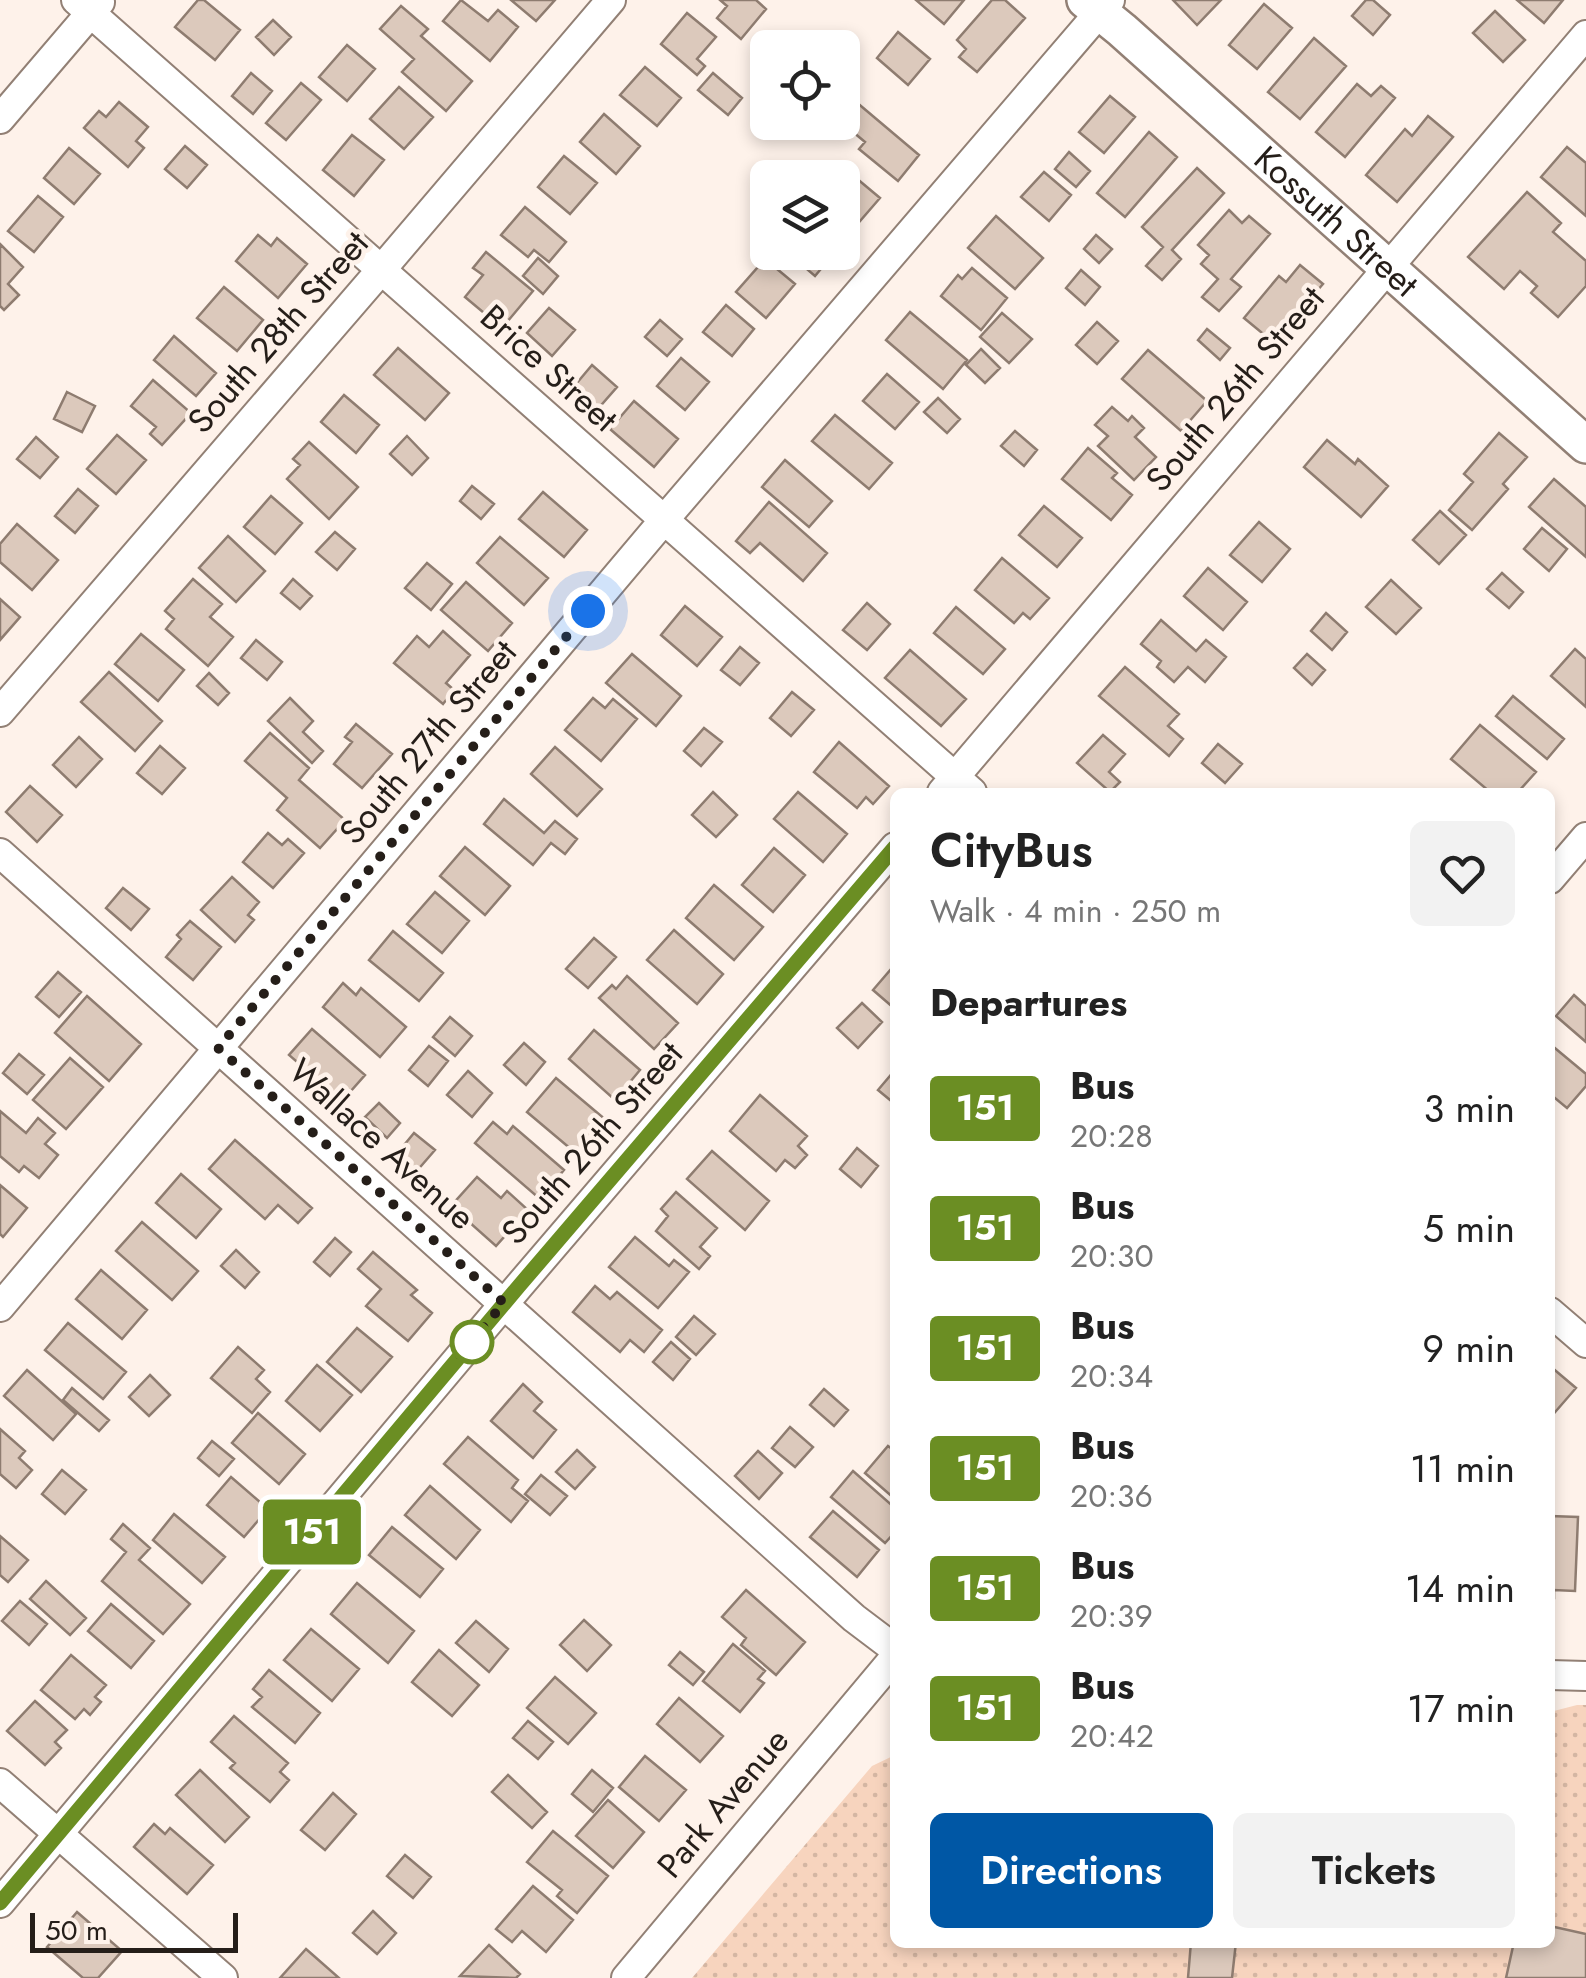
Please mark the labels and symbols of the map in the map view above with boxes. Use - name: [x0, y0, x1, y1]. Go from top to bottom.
- street label: Kossuth Street: [1243, 134, 1430, 309]
- street label: South 28th Street: [176, 219, 380, 444]
- street label: South 26th Street: [1134, 275, 1336, 503]
- street label: Brice Street: [469, 293, 629, 444]
- your location: [563, 586, 613, 636]
- street label: South 27th Street: [328, 629, 529, 855]
- street label: South 26th Street: [490, 1030, 695, 1256]
- street label: Wallace Avenue: [278, 1047, 486, 1241]
- unlabelled marker: [451, 1321, 493, 1363]
- line badge: 151: [254, 1500, 370, 1564]
- street label: Park Avenue: [645, 1717, 801, 1889]
- scale bar: [30, 1908, 238, 1952]

